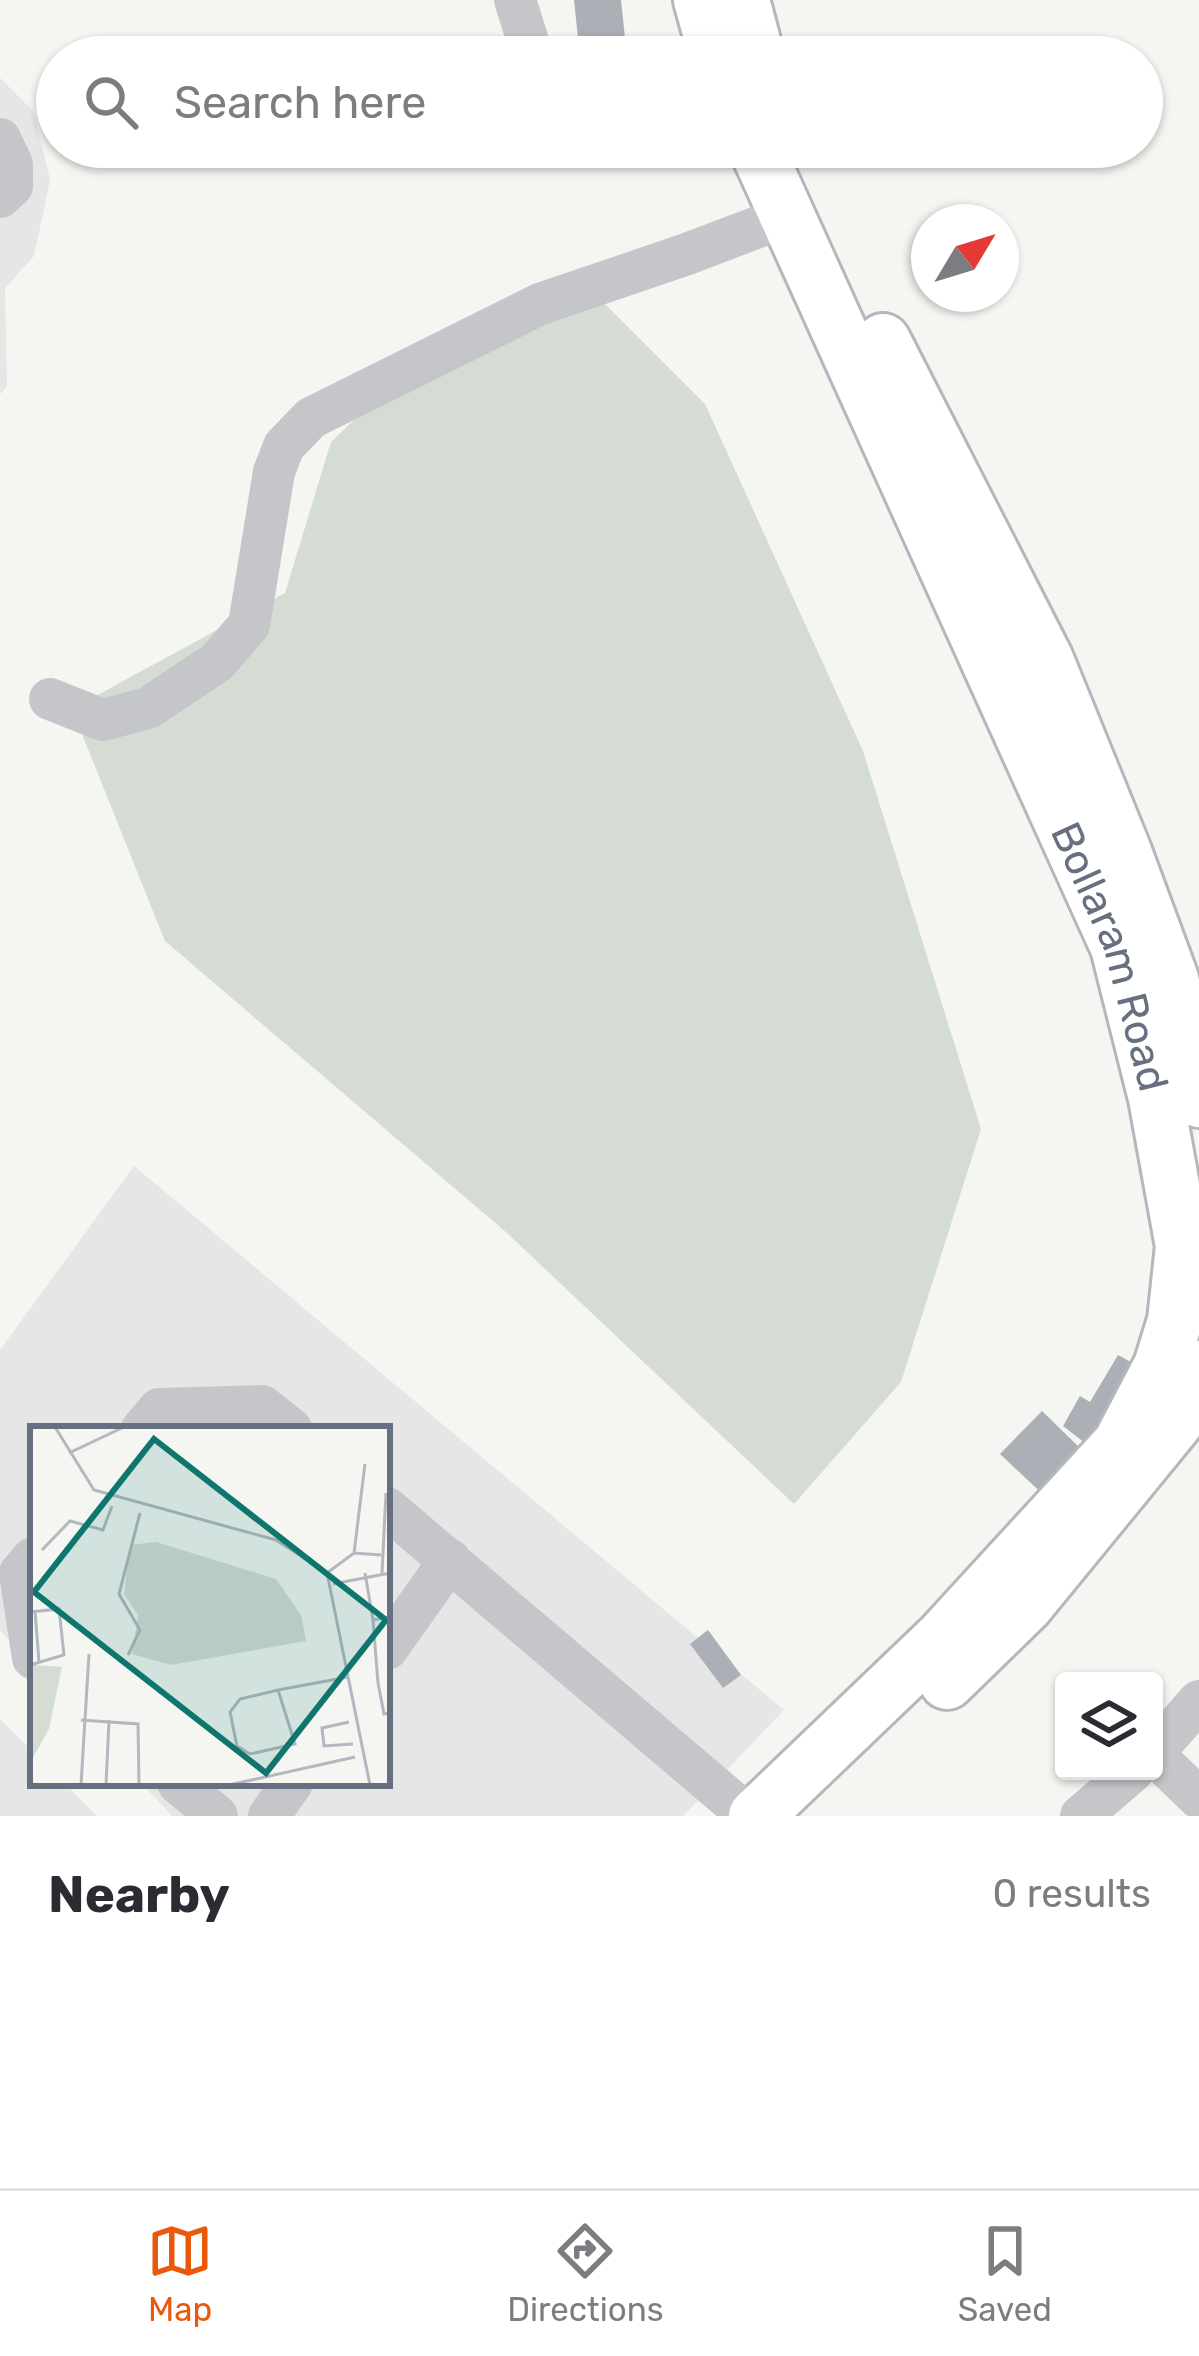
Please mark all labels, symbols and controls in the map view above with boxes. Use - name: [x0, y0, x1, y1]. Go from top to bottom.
- search box: [36, 36, 1163, 168]
- icon: search: [78, 69, 144, 135]
- text: Search here: [174, 76, 426, 129]
- north arrow: [911, 204, 1019, 312]
- street label: Bollaram Road: [1040, 815, 1178, 1096]
- inset map: [30, 1426, 390, 1786]
- map controls: [1055, 1672, 1163, 1780]
- button: layers: [1055, 1672, 1163, 1780]
- text: Nearby: [48, 1864, 230, 1925]
- text: 0 results: [992, 1871, 1151, 1917]
- tab: Map: [147, 2218, 213, 2329]
- tab: Directions: [507, 2218, 664, 2329]
- tab: Saved: [958, 2218, 1052, 2329]

